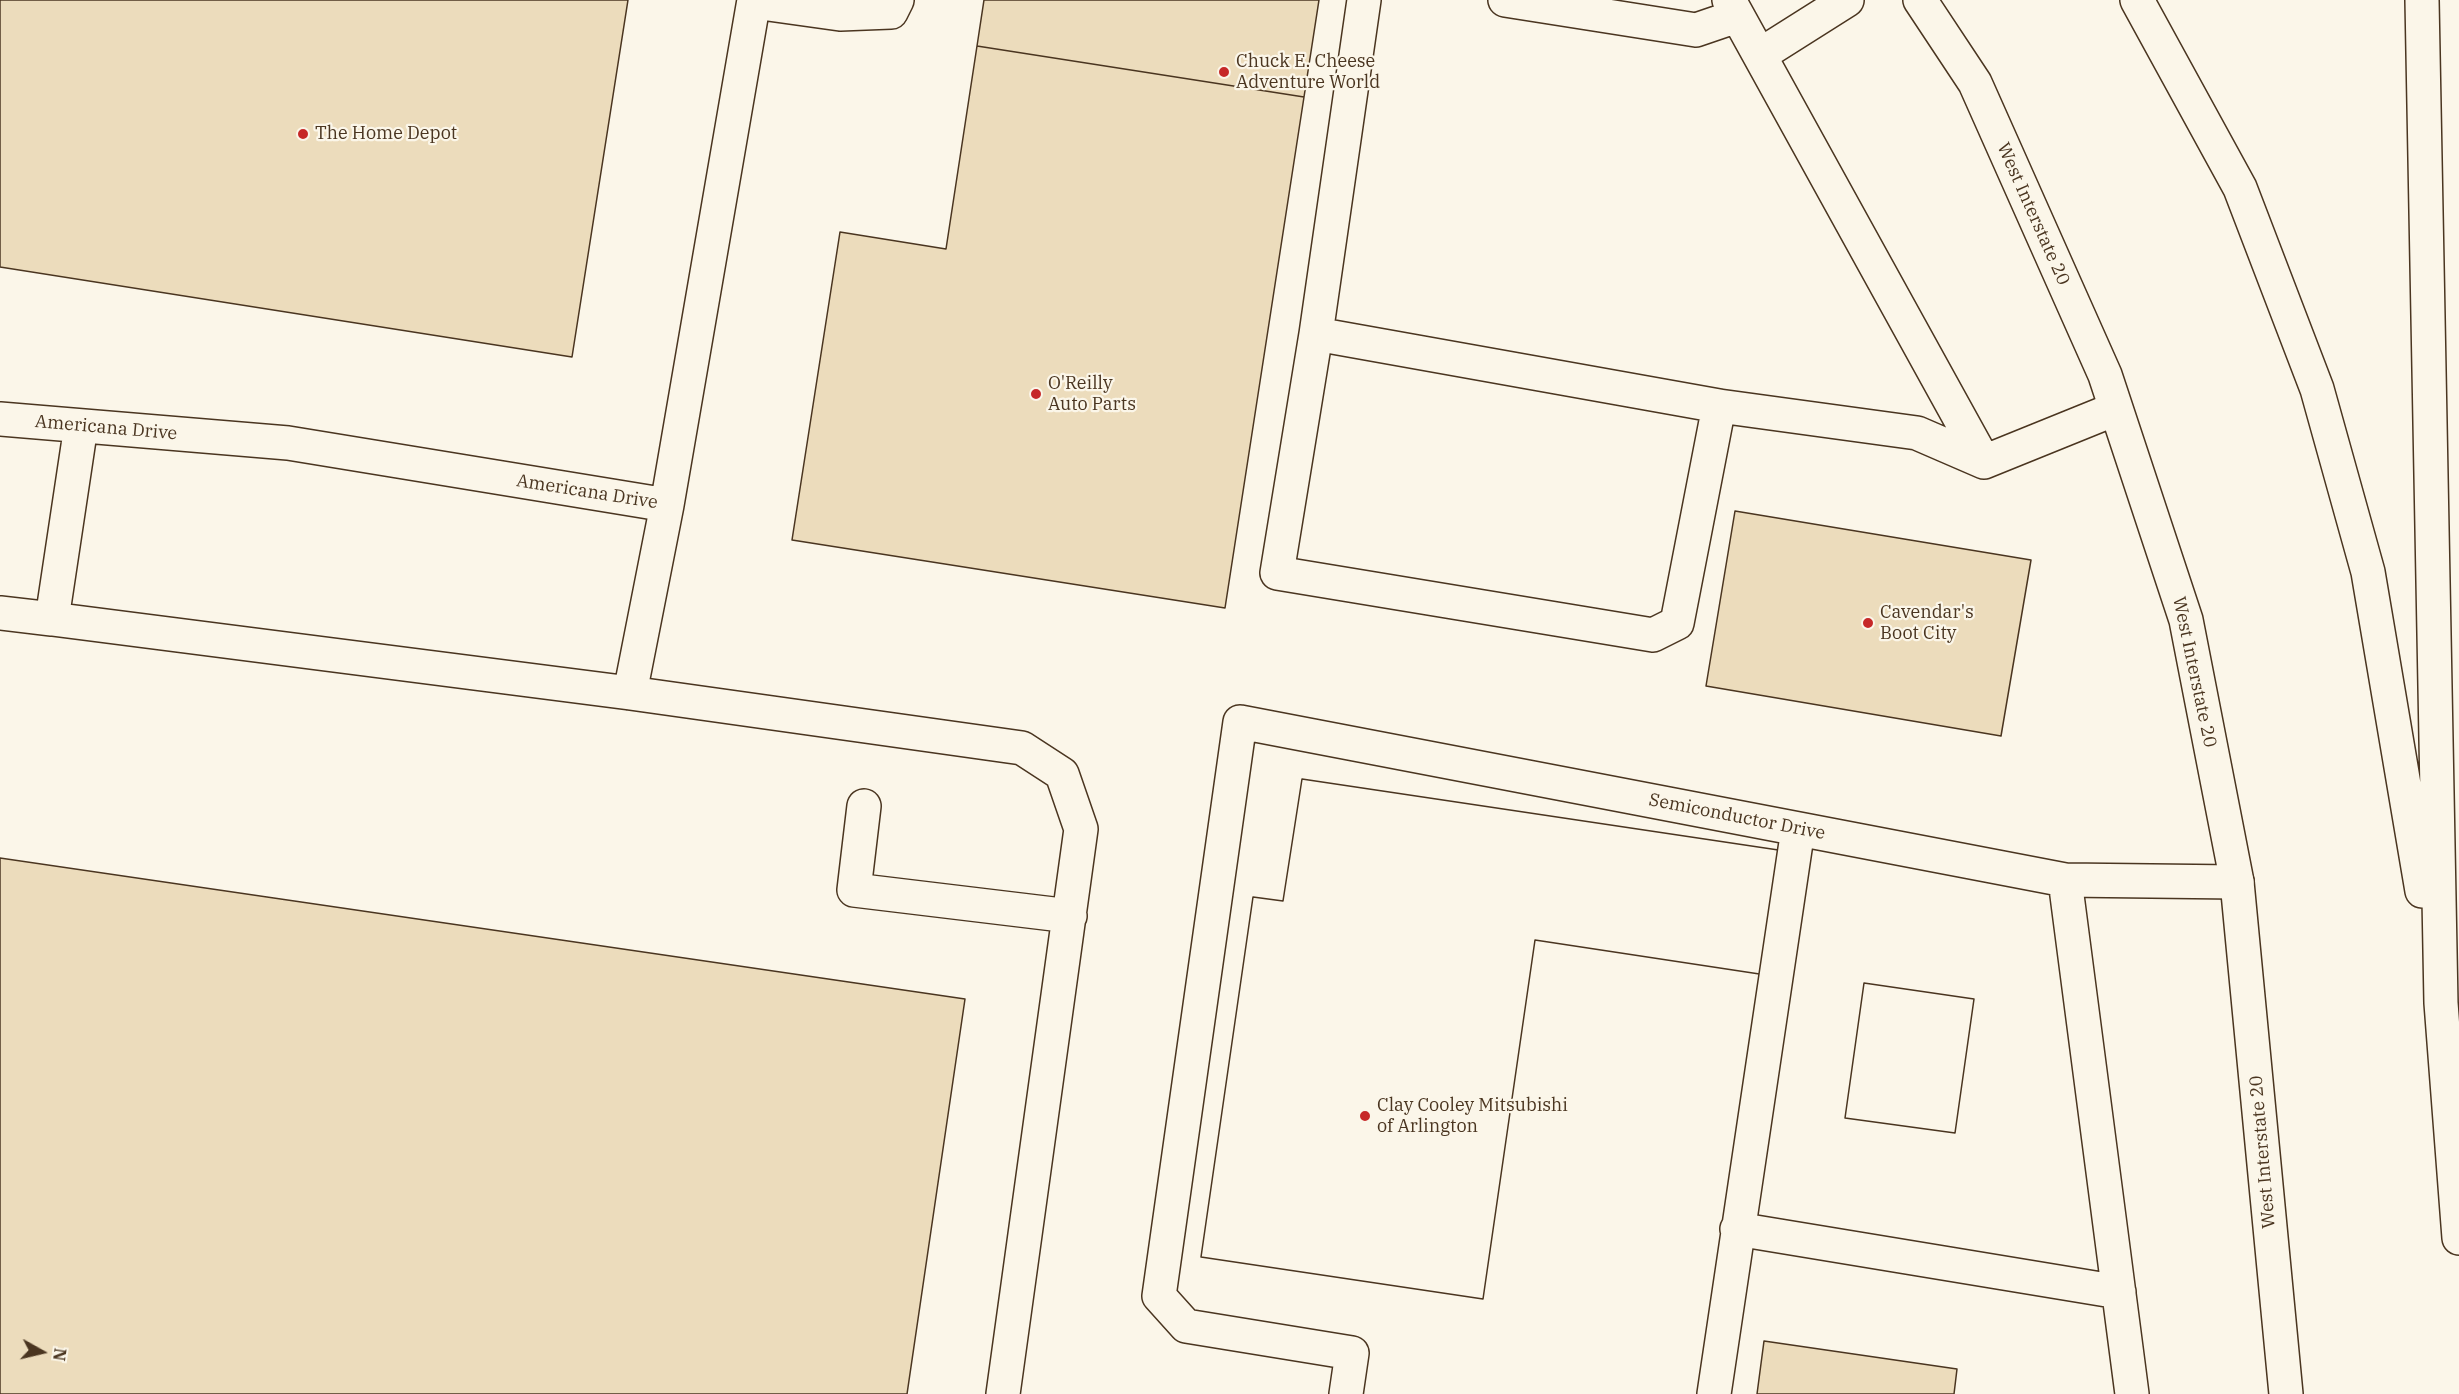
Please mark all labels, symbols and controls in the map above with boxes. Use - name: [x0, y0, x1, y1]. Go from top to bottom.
- place label: Chuck E. Cheese Adventure World: [1236, 51, 1380, 94]
- marker: Chuck E. Cheese Adventure World: [1217, 65, 1231, 79]
- place label: The Home Depot: [315, 123, 457, 145]
- marker: The Home Depot: [296, 127, 310, 141]
- street label: West Interstate 20: [1992, 139, 2074, 289]
- place label: O'Reilly Auto Parts: [1048, 373, 1136, 416]
- marker: O'Reilly Auto Parts: [1029, 387, 1043, 401]
- street label: Americana Drive: [34, 411, 178, 445]
- street label: Americana Drive: [515, 470, 659, 514]
- street label: West Interstate 20: [2167, 595, 2221, 749]
- place label: Cavendar's Boot City: [1880, 602, 1974, 644]
- marker: Cavendar's Boot City: [1861, 616, 1875, 630]
- street label: Semiconductor Drive: [1647, 789, 1827, 845]
- street label: West Interstate 20: [2246, 1075, 2280, 1229]
- place label: Clay Cooley Mitsubishi of Arlington: [1377, 1095, 1568, 1138]
- marker: Clay Cooley Mitsubishi of Arlington: [1358, 1109, 1372, 1123]
- north arrow: [12, 1322, 72, 1382]
- text: N: [49, 1347, 71, 1362]

